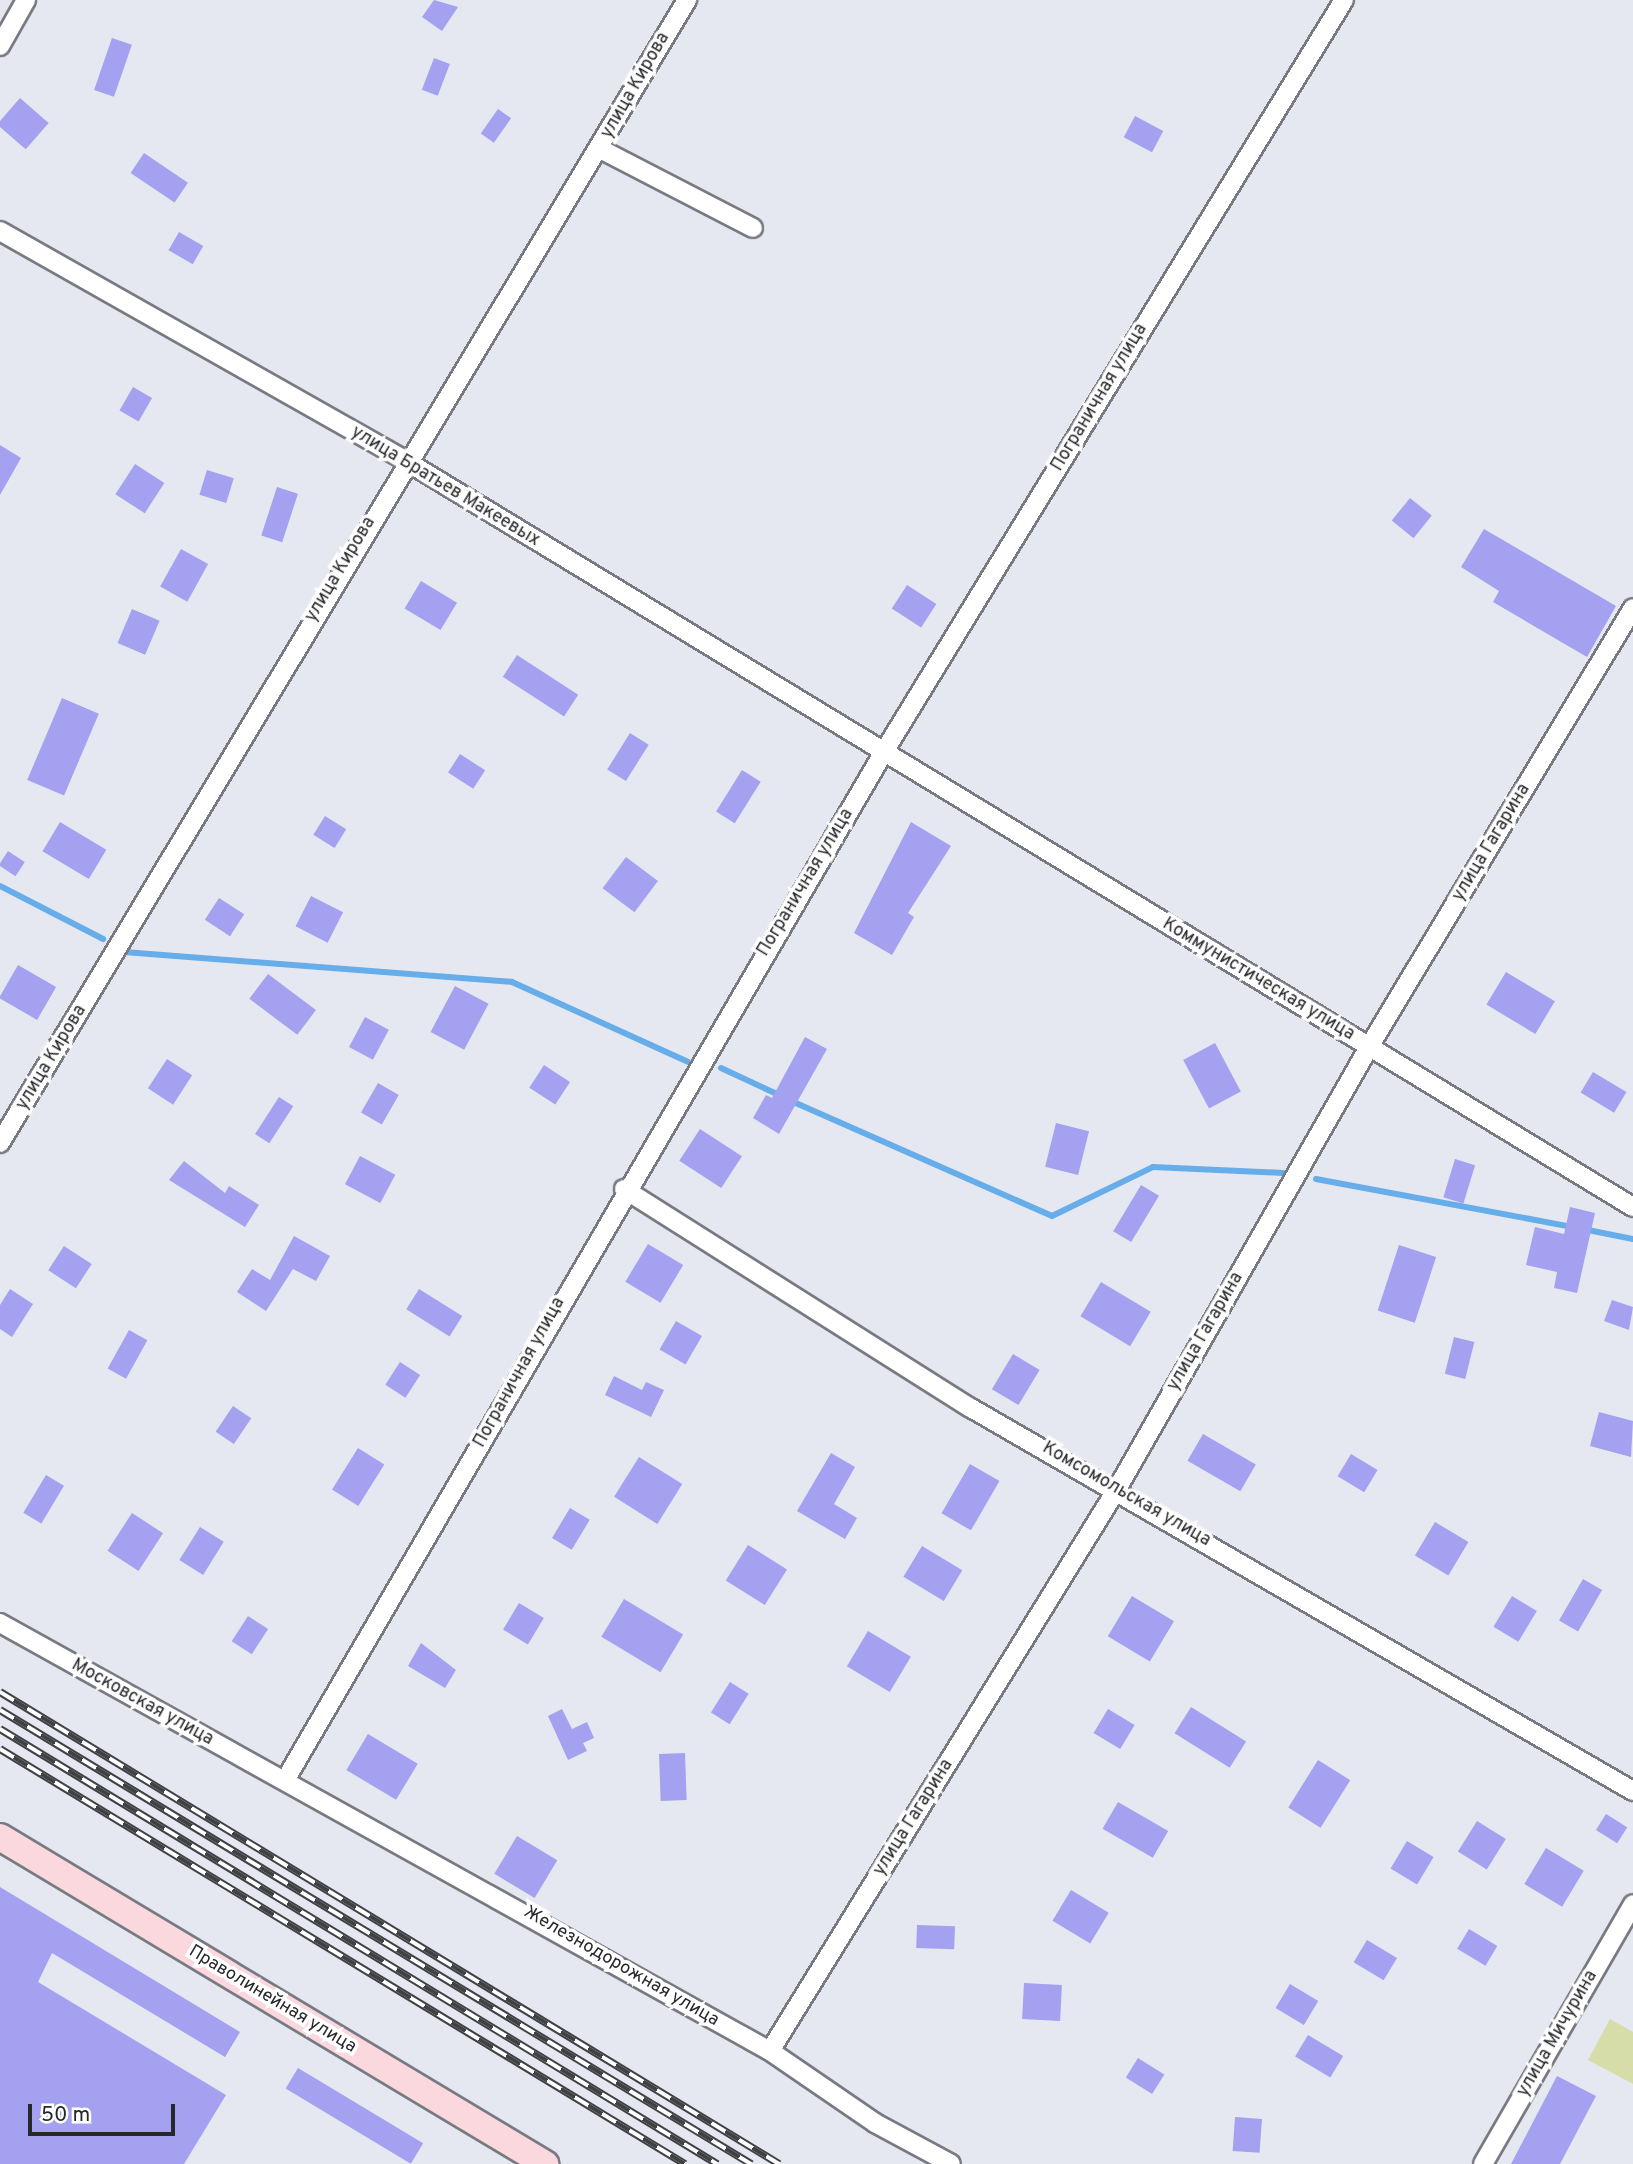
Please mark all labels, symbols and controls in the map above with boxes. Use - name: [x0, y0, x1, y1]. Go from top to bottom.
- street label: улица Кирова: [597, 29, 675, 143]
- street label: Пограничная улица: [1047, 320, 1153, 476]
- street label: улица Братьев Макеевых: [347, 422, 543, 552]
- street label: улица Кирова: [301, 514, 381, 626]
- street label: улица Гагарина: [1448, 780, 1536, 906]
- street label: Пограничная улица: [753, 805, 859, 961]
- street label: Коммунистическая улица: [1158, 914, 1358, 1046]
- street label: улица Кирова: [12, 1002, 92, 1114]
- street label: улица Гагарина: [1163, 1269, 1249, 1395]
- street label: Пограничная улица: [470, 1294, 570, 1452]
- street label: Комсомольская улица: [1038, 1438, 1214, 1552]
- street label: Московская улица: [67, 1655, 217, 1751]
- street label: улица Гагарина: [870, 1756, 958, 1880]
- street label: Железнодорожная улица: [520, 1902, 722, 2032]
- street label: Праволинейная улица: [184, 1941, 360, 2059]
- street label: улица Мичурина: [1513, 1967, 1603, 2101]
- scale bar: [32, 2090, 178, 2134]
- text: 50 m: [41, 2102, 90, 2129]

